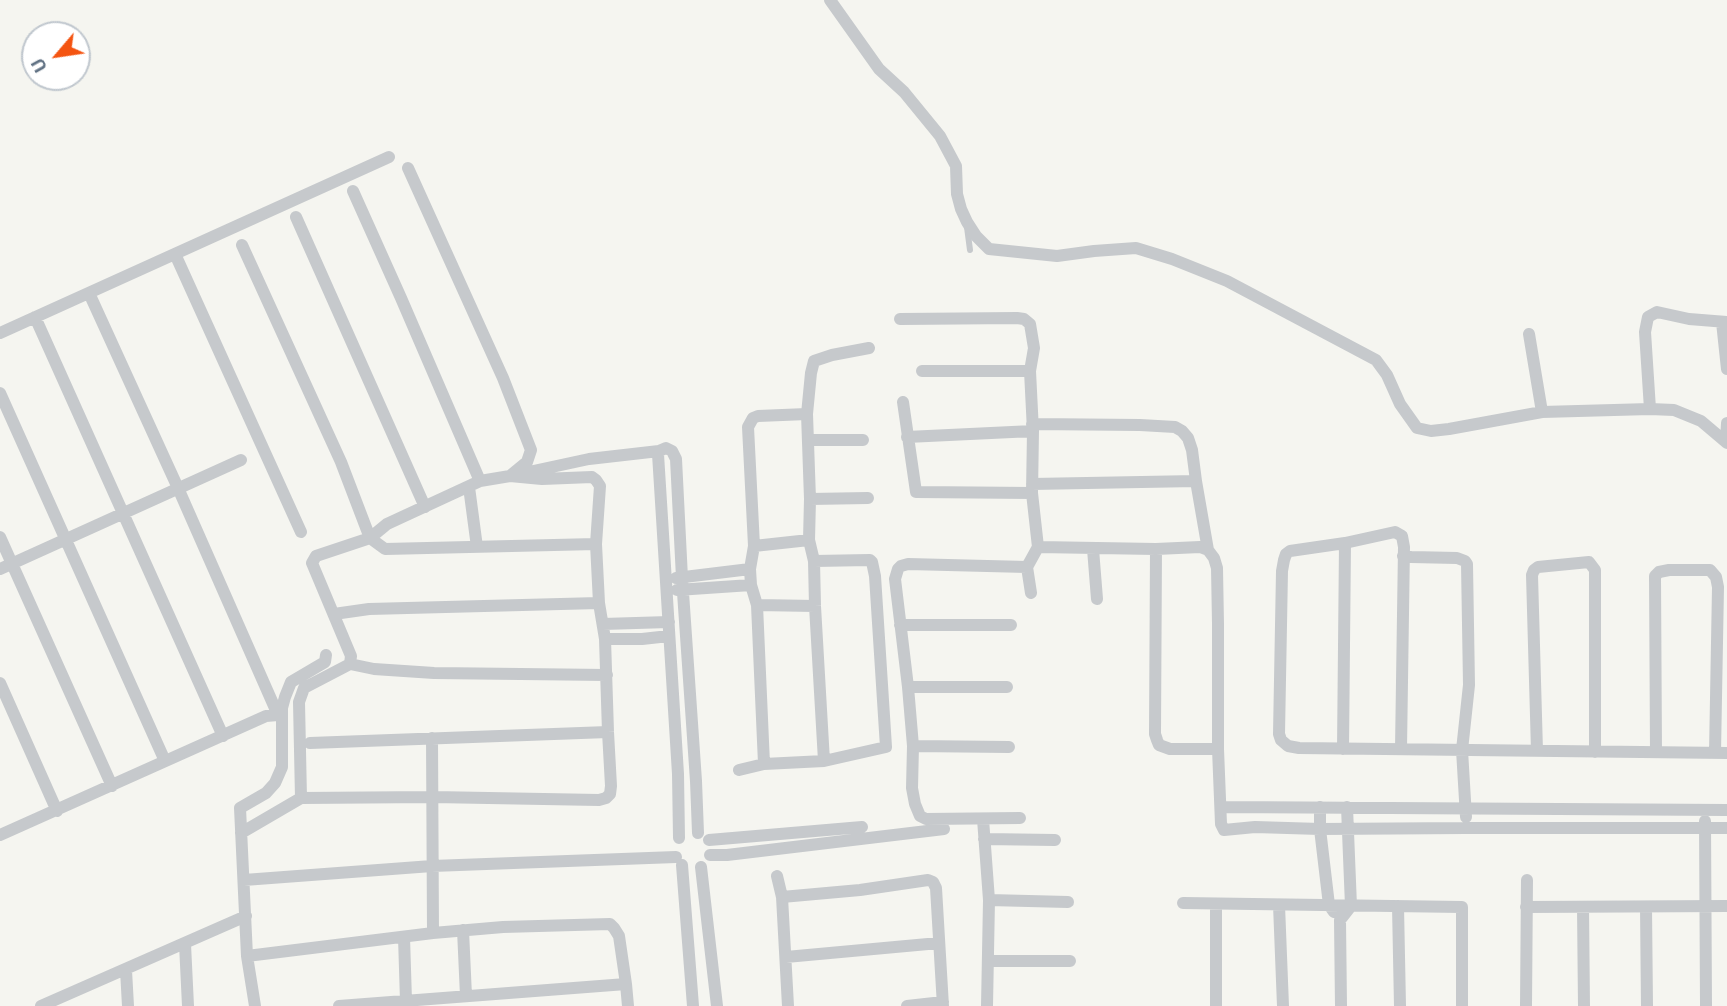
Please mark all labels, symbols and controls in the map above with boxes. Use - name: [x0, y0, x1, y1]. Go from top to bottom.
- north arrow: [21, 21, 91, 91]
- text: U: [26, 54, 52, 77]

